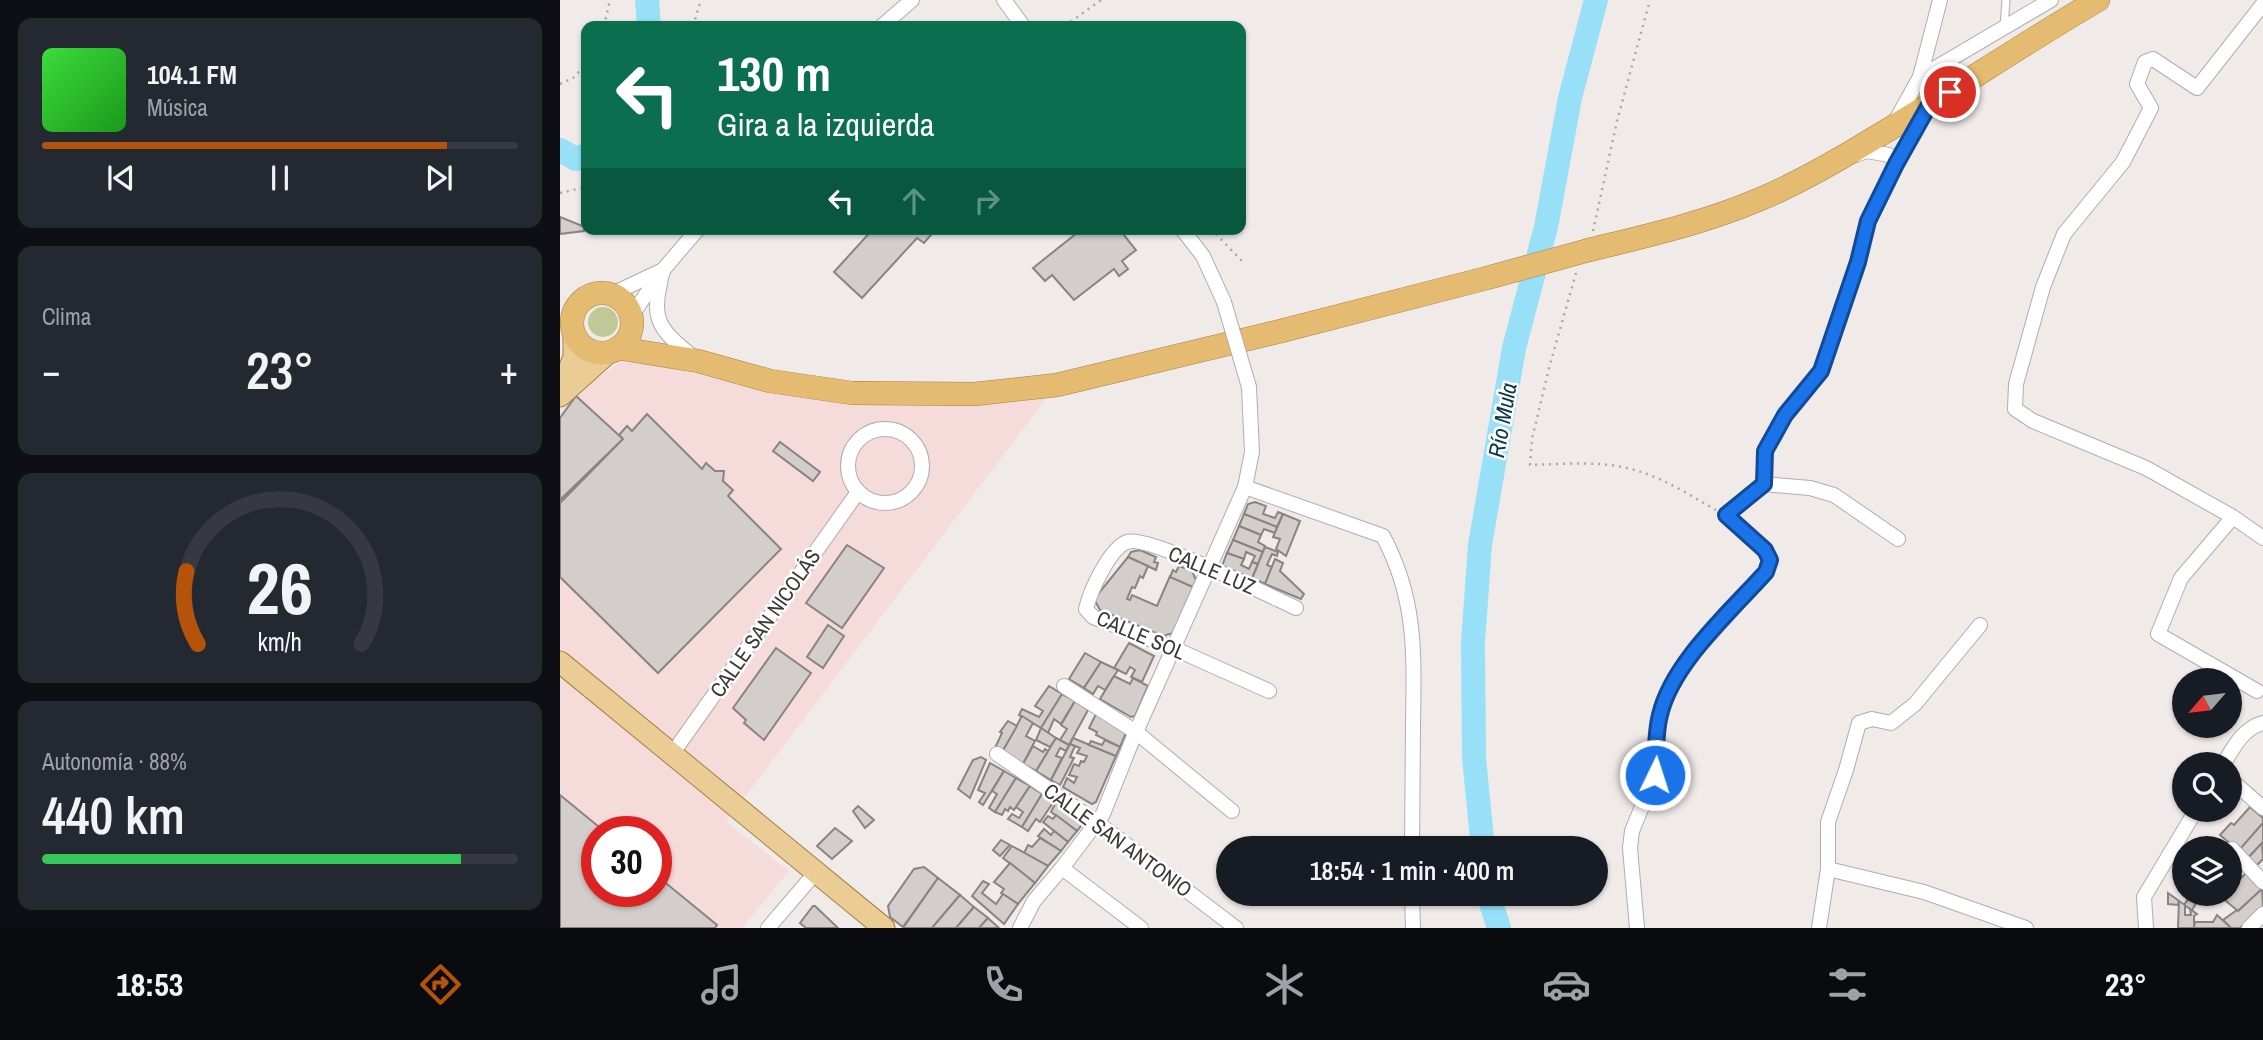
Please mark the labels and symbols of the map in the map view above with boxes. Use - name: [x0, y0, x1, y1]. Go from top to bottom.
- pin: [1920, 62, 1980, 122]
- water label: Río Mula: [1480, 380, 1524, 460]
- street label: CALLE LUZ: [1164, 539, 1260, 601]
- street label: CALLE SAN NICOLÁS: [703, 543, 827, 703]
- street label: CALLE SOL: [1092, 603, 1190, 667]
- north arrow: [2172, 668, 2242, 738]
- position arrow: [1618, 738, 1692, 812]
- street label: CALLE SAN ANTONIO: [1038, 776, 1198, 904]
- speed limit sign: 30: [581, 816, 672, 907]

